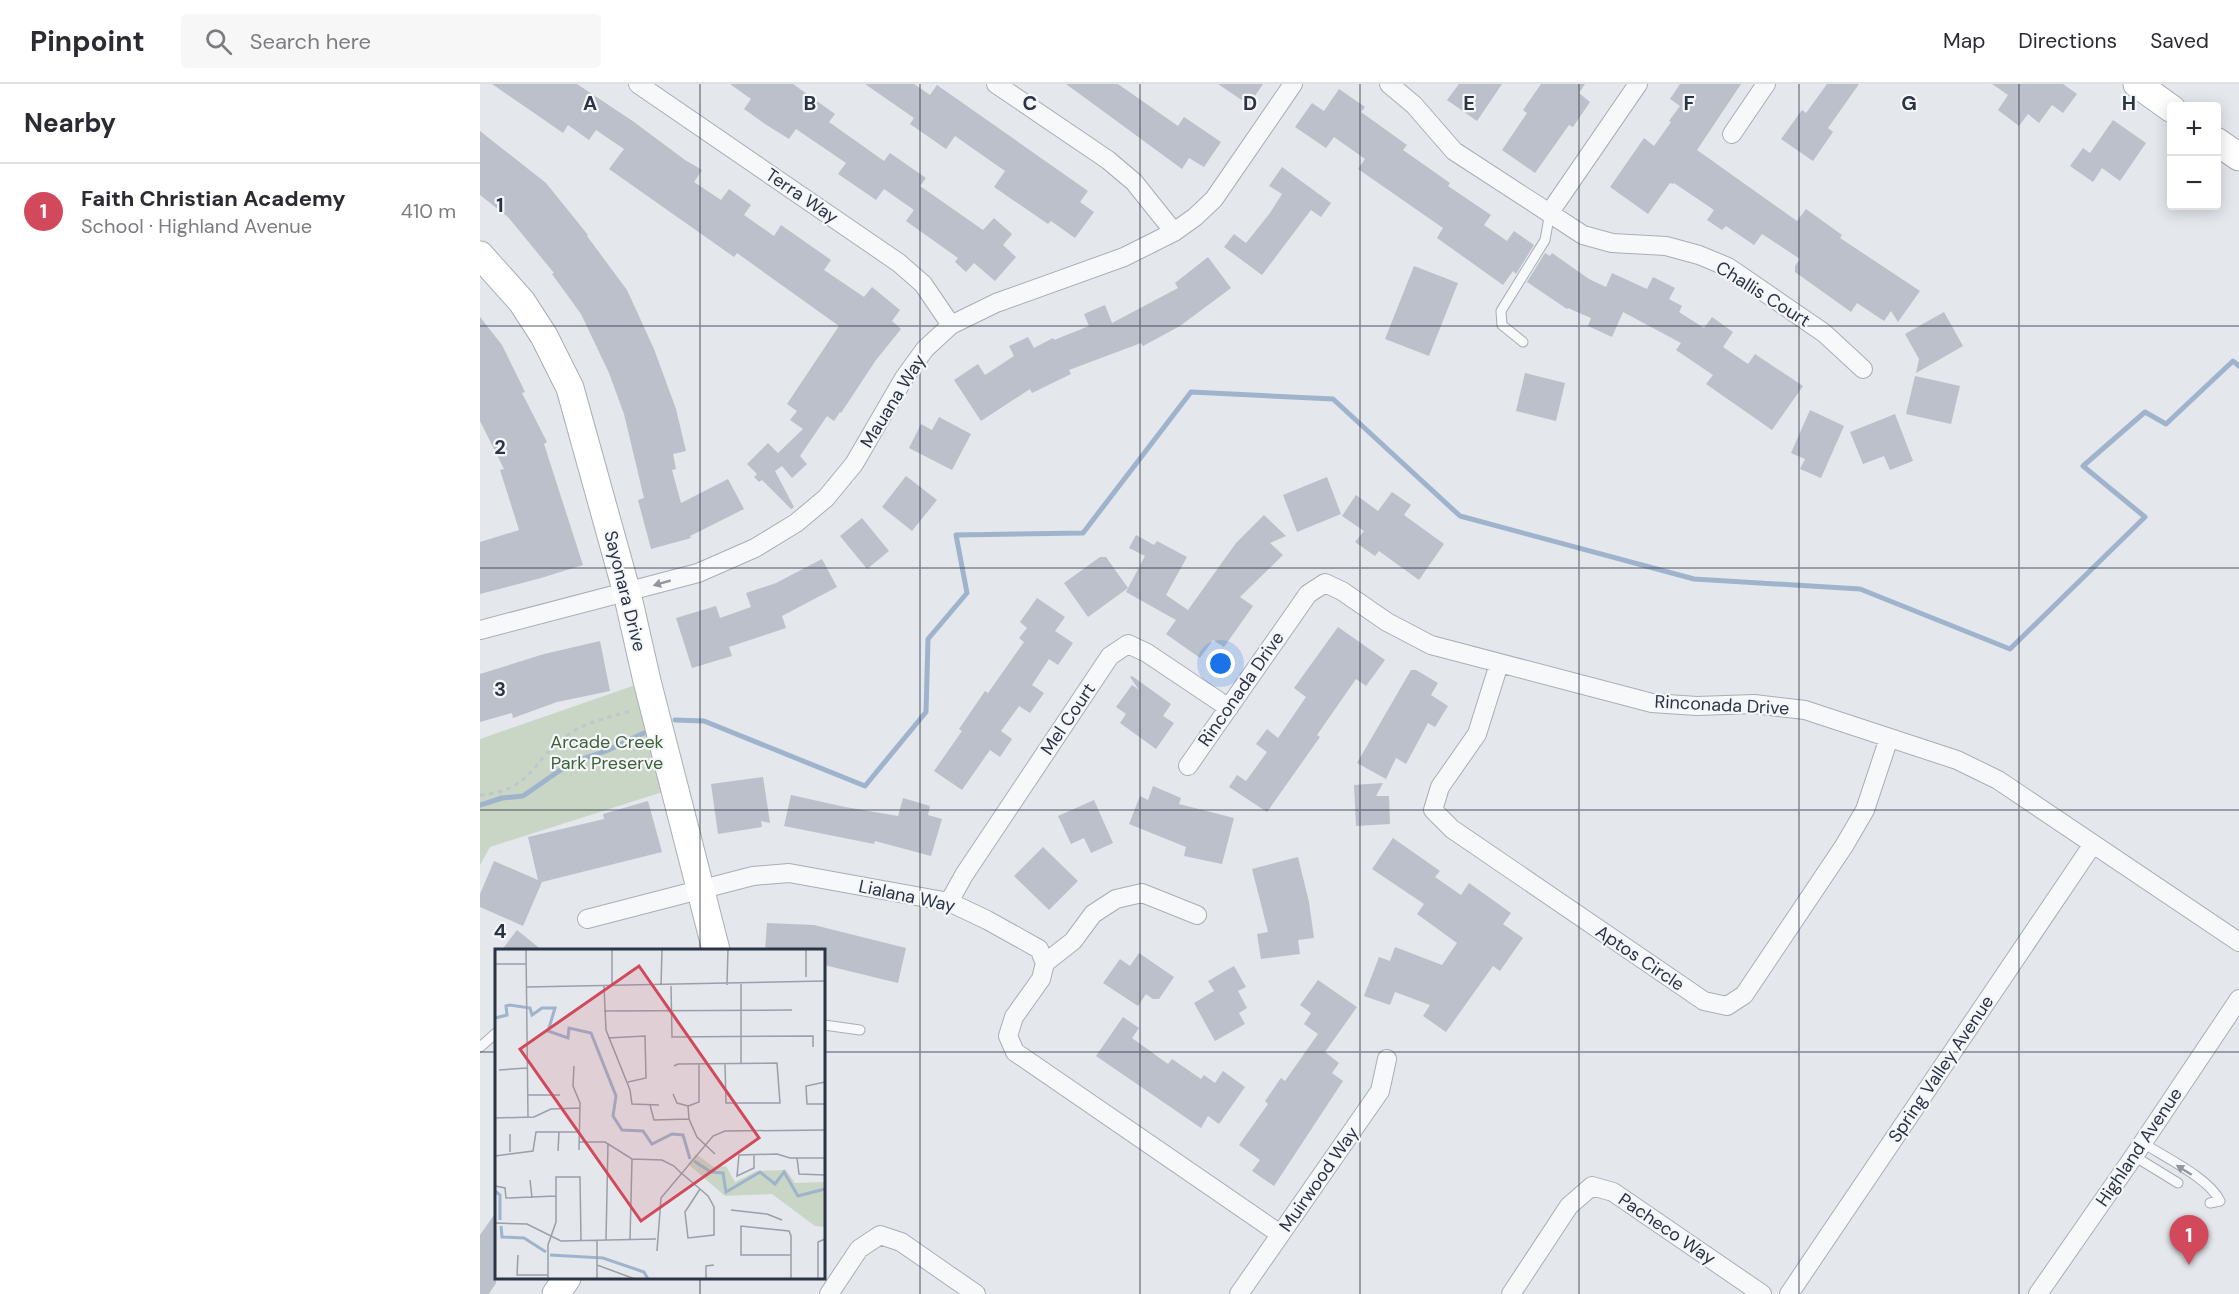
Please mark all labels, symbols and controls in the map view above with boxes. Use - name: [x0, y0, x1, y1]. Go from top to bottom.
- search box: [181, 14, 601, 68]
- text: Pinpoint: [30, 23, 145, 60]
- icon: search: [202, 25, 235, 58]
- text: Search here: [250, 27, 371, 56]
- text: Map: [1943, 27, 1985, 55]
- text: Directions: [2018, 27, 2117, 55]
- text: Saved: [2150, 27, 2209, 55]
- text: A: [583, 90, 597, 116]
- text: B: [804, 90, 816, 116]
- text: C: [1023, 90, 1037, 116]
- text: D: [1243, 90, 1257, 116]
- text: E: [1463, 90, 1475, 116]
- text: F: [1683, 90, 1695, 116]
- text: G: [1901, 90, 1917, 116]
- text: H: [2122, 90, 2136, 116]
- map controls: [2167, 102, 2221, 210]
- button: +: [2167, 102, 2221, 156]
- text: Nearby: [24, 106, 116, 140]
- button: −: [2167, 156, 2221, 210]
- street label: Terra Way: [761, 163, 843, 229]
- text: Faith Christian Academy: [81, 184, 346, 213]
- text: 1: [496, 192, 504, 218]
- text: 1: [40, 198, 47, 224]
- text: 410 m: [401, 198, 456, 224]
- text: School · Highland Avenue: [81, 213, 312, 239]
- street label: Challis Court: [1711, 256, 1815, 332]
- street label: Mauana Way: [855, 350, 931, 452]
- text: 2: [494, 434, 506, 460]
- street label: Sayonara Drive: [598, 528, 652, 654]
- one-way arrow: [653, 579, 671, 588]
- street label: Rinconada Drive: [1192, 627, 1290, 751]
- your location: [1206, 649, 1235, 678]
- text: 3: [494, 676, 506, 702]
- street label: Mel Court: [1035, 678, 1101, 760]
- street label: Rinconada Drive: [1654, 689, 1790, 721]
- park label: Arcade Creek Park Preserve: [550, 730, 664, 775]
- street label: Lialana Way: [856, 874, 958, 918]
- text: 4: [494, 918, 507, 944]
- street label: Aptos Circle: [1591, 919, 1689, 997]
- inset map: [495, 949, 825, 1279]
- street label: Spring Valley Avenue: [1883, 991, 1999, 1147]
- street label: Highland Avenue: [2090, 1083, 2188, 1211]
- street label: Muirwood Way: [1274, 1122, 1364, 1236]
- one-way arrow: [2176, 1164, 2192, 1175]
- street label: Pacheco Way: [1614, 1188, 1720, 1270]
- pin: 1: [2170, 1216, 2208, 1265]

